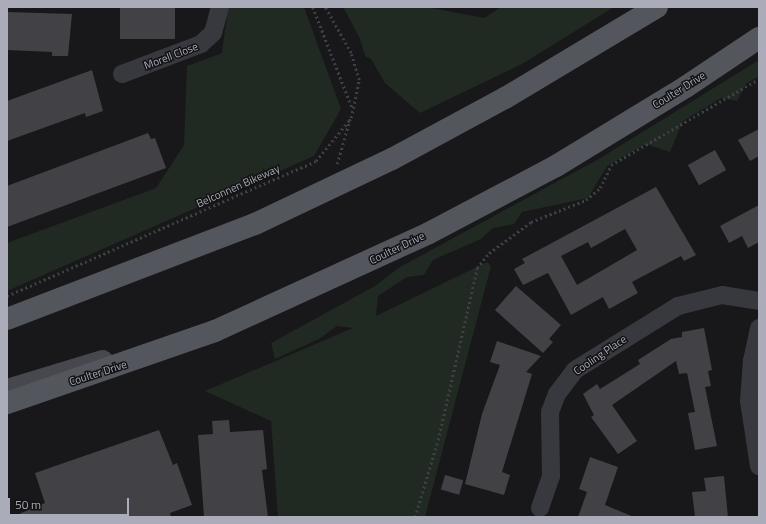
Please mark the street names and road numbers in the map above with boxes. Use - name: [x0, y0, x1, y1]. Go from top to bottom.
- street label: Morell Close: [142, 40, 200, 72]
- street label: Coulter Drive: [650, 69, 708, 111]
- street label: Belconnen Bikeway: [194, 162, 282, 210]
- street label: Coulter Drive: [367, 229, 427, 267]
- street label: Cooling Place: [571, 332, 629, 378]
- street label: Coulter Drive: [68, 357, 128, 389]

